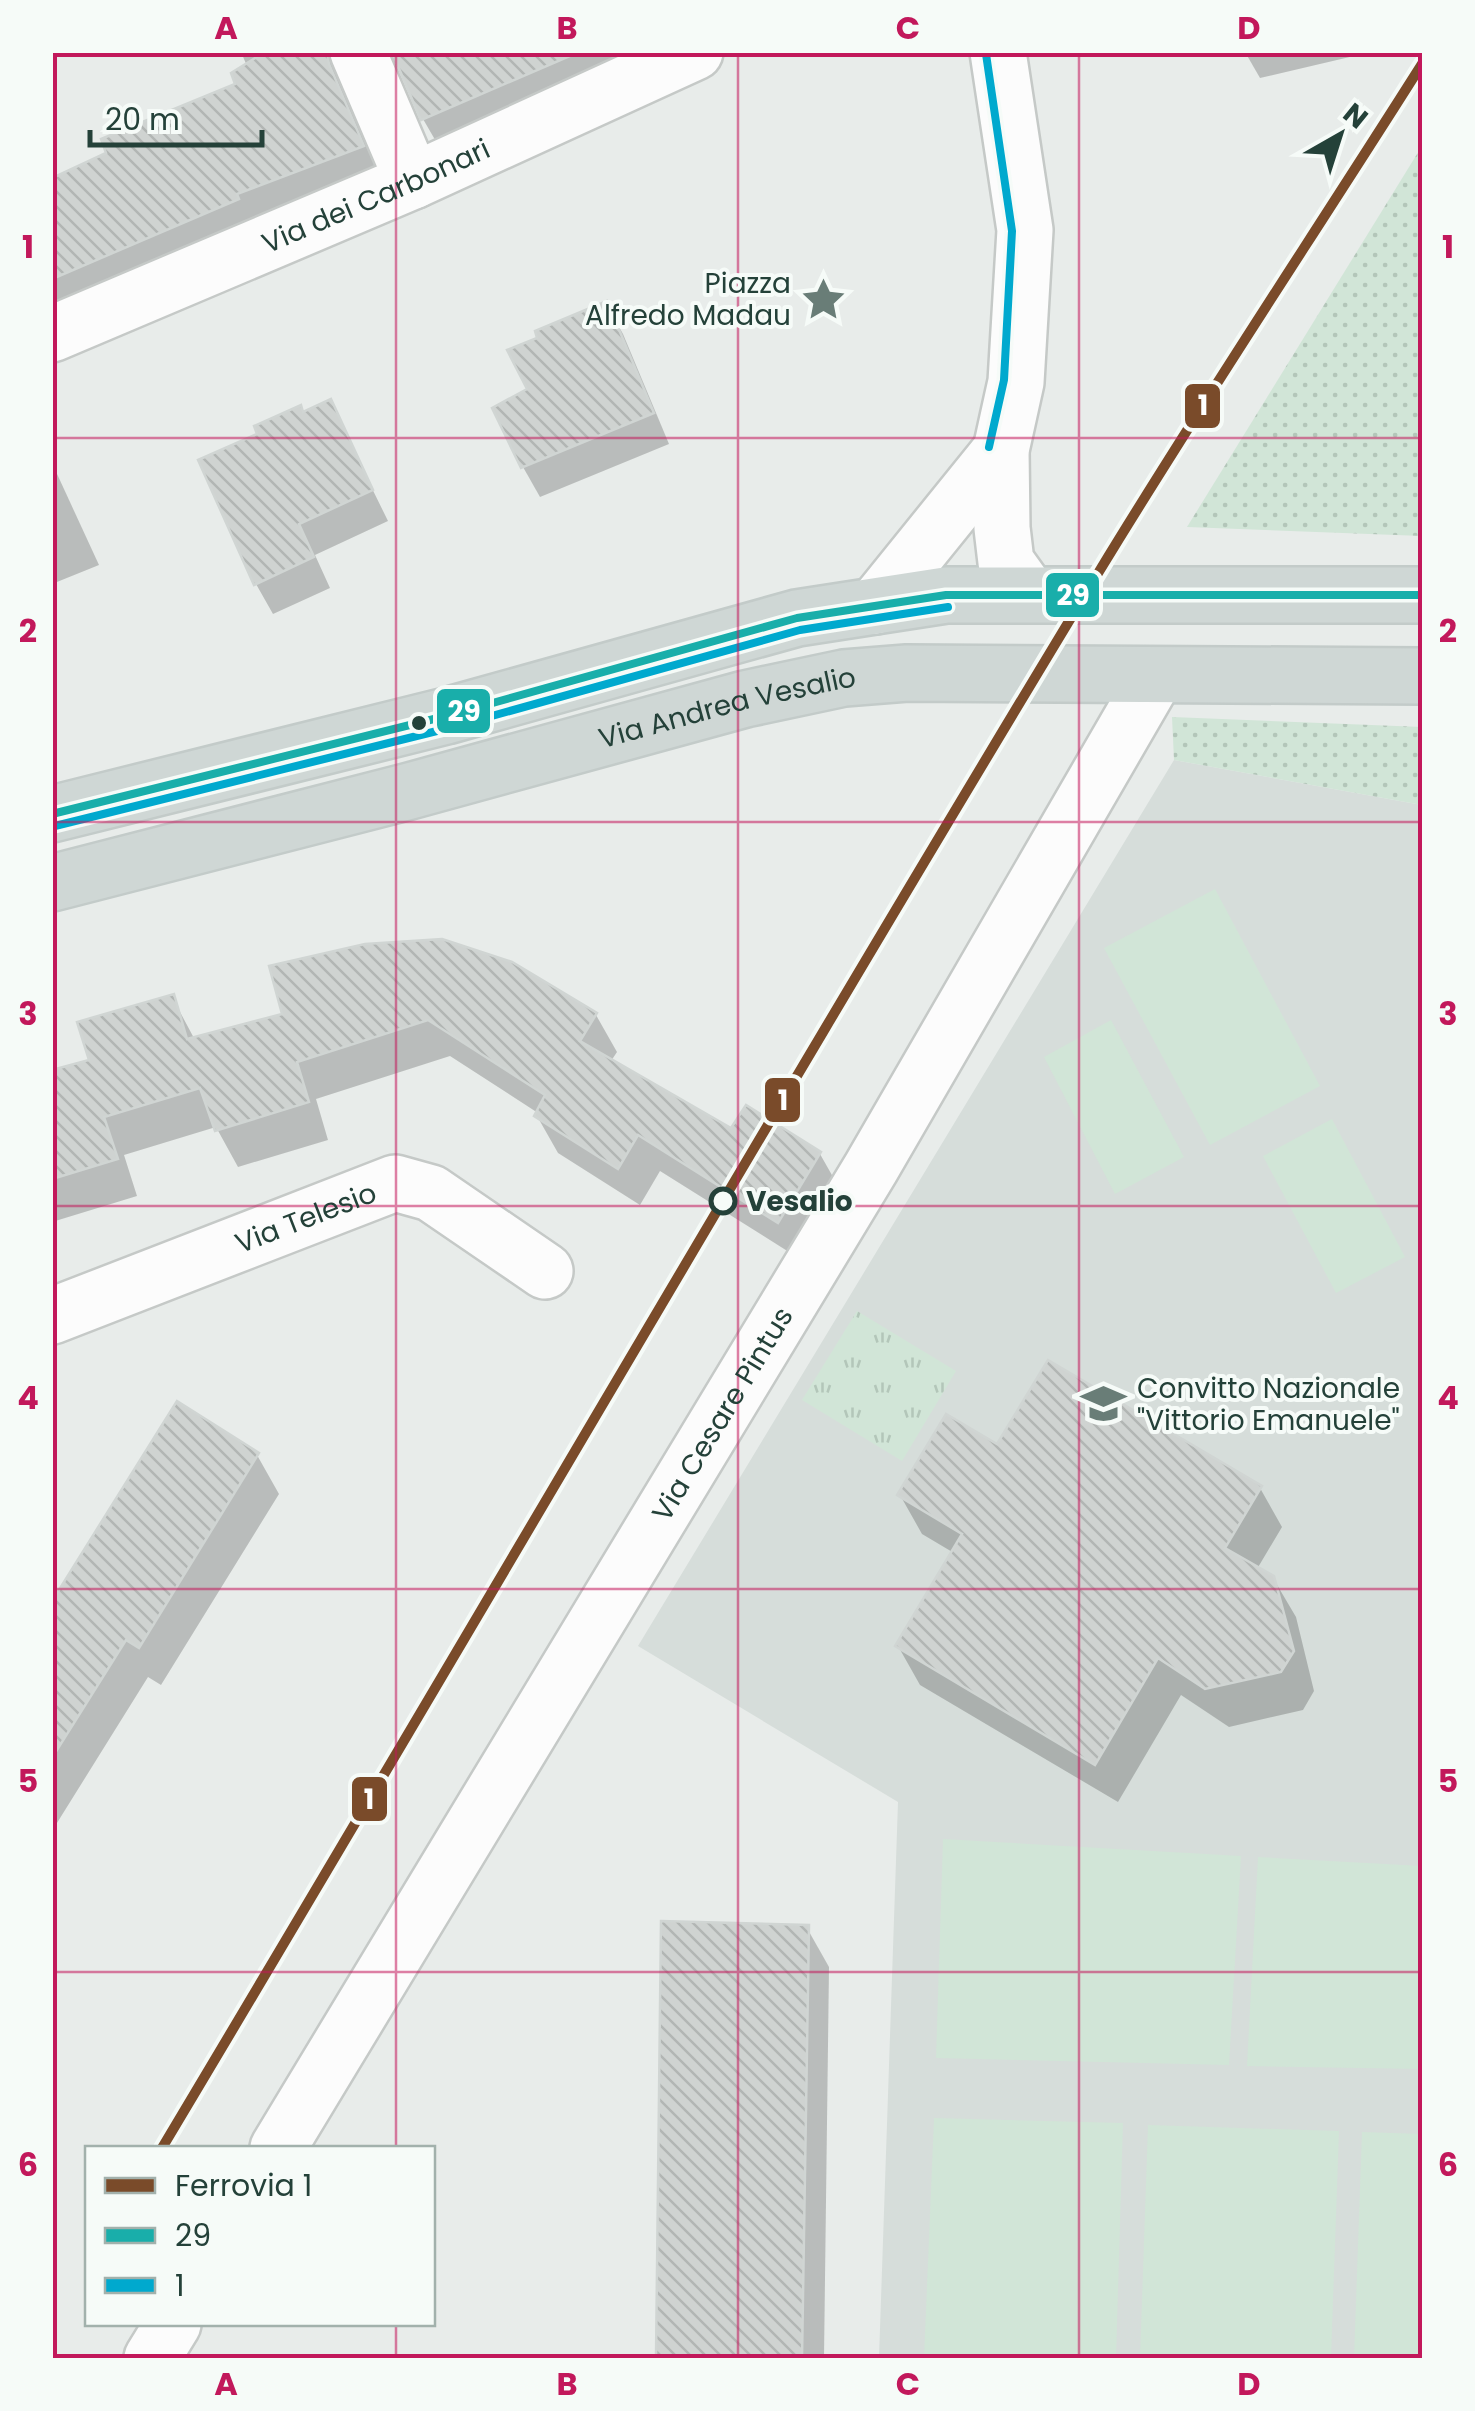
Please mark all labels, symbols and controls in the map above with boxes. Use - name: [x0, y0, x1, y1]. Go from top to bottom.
- text: A: [214, 5, 238, 50]
- text: B: [556, 5, 578, 50]
- text: C: [896, 5, 920, 50]
- text: D: [1237, 5, 1261, 50]
- scale bar: [90, 85, 262, 147]
- north arrow: [1290, 85, 1390, 185]
- text: N: [1335, 94, 1376, 138]
- text: 20 m: [105, 98, 180, 141]
- street label: Via dei Carbonari: [256, 129, 496, 262]
- text: 1: [22, 224, 34, 269]
- text: 1: [1442, 224, 1454, 269]
- place label: Piazza Alfredo Madau: [585, 264, 791, 335]
- place icon: Piazza Alfredo Madau: [800, 275, 848, 323]
- line badge: 1: [1183, 382, 1222, 430]
- text: 1: [1198, 386, 1208, 425]
- line badge: 29: [1044, 571, 1101, 619]
- text: 29: [1056, 576, 1090, 615]
- text: 2: [19, 608, 37, 653]
- text: 2: [1439, 608, 1457, 653]
- street label: Via Andrea Vesalio: [594, 658, 857, 758]
- line badge: 29: [435, 687, 492, 735]
- text: 29: [447, 692, 481, 731]
- unlabelled marker: [409, 713, 429, 733]
- text: 3: [18, 991, 38, 1036]
- text: 3: [1438, 991, 1458, 1036]
- line badge: 1: [763, 1076, 802, 1124]
- text: 1: [778, 1081, 788, 1120]
- street label: Via Telesio: [229, 1173, 382, 1263]
- place label: Vesalio: [746, 1182, 853, 1221]
- marker: Vesalio: [710, 1188, 736, 1214]
- street label: Via Cesare Pintus: [642, 1299, 802, 1528]
- place label: Convitto Nazionale "Vittorio Emanuele": [1137, 1369, 1400, 1440]
- text: 4: [17, 1375, 39, 1420]
- text: 4: [1437, 1375, 1459, 1420]
- school or university icon: Convitto Nazionale "Vittorio Emanuele": [1080, 1380, 1128, 1428]
- text: 5: [18, 1758, 38, 1803]
- text: 5: [1438, 1758, 1458, 1803]
- line badge: 1: [350, 1775, 389, 1823]
- text: 1: [364, 1780, 374, 1819]
- text: 6: [18, 2142, 38, 2187]
- text: 6: [1438, 2142, 1458, 2187]
- legend: [85, 2146, 435, 2326]
- text: Ferrovia 1: [175, 2164, 312, 2207]
- text: 29: [175, 2214, 211, 2257]
- text: 1: [175, 2264, 185, 2307]
- text: A: [214, 2361, 238, 2406]
- text: B: [556, 2361, 578, 2406]
- text: C: [896, 2361, 920, 2406]
- text: D: [1237, 2361, 1261, 2406]

